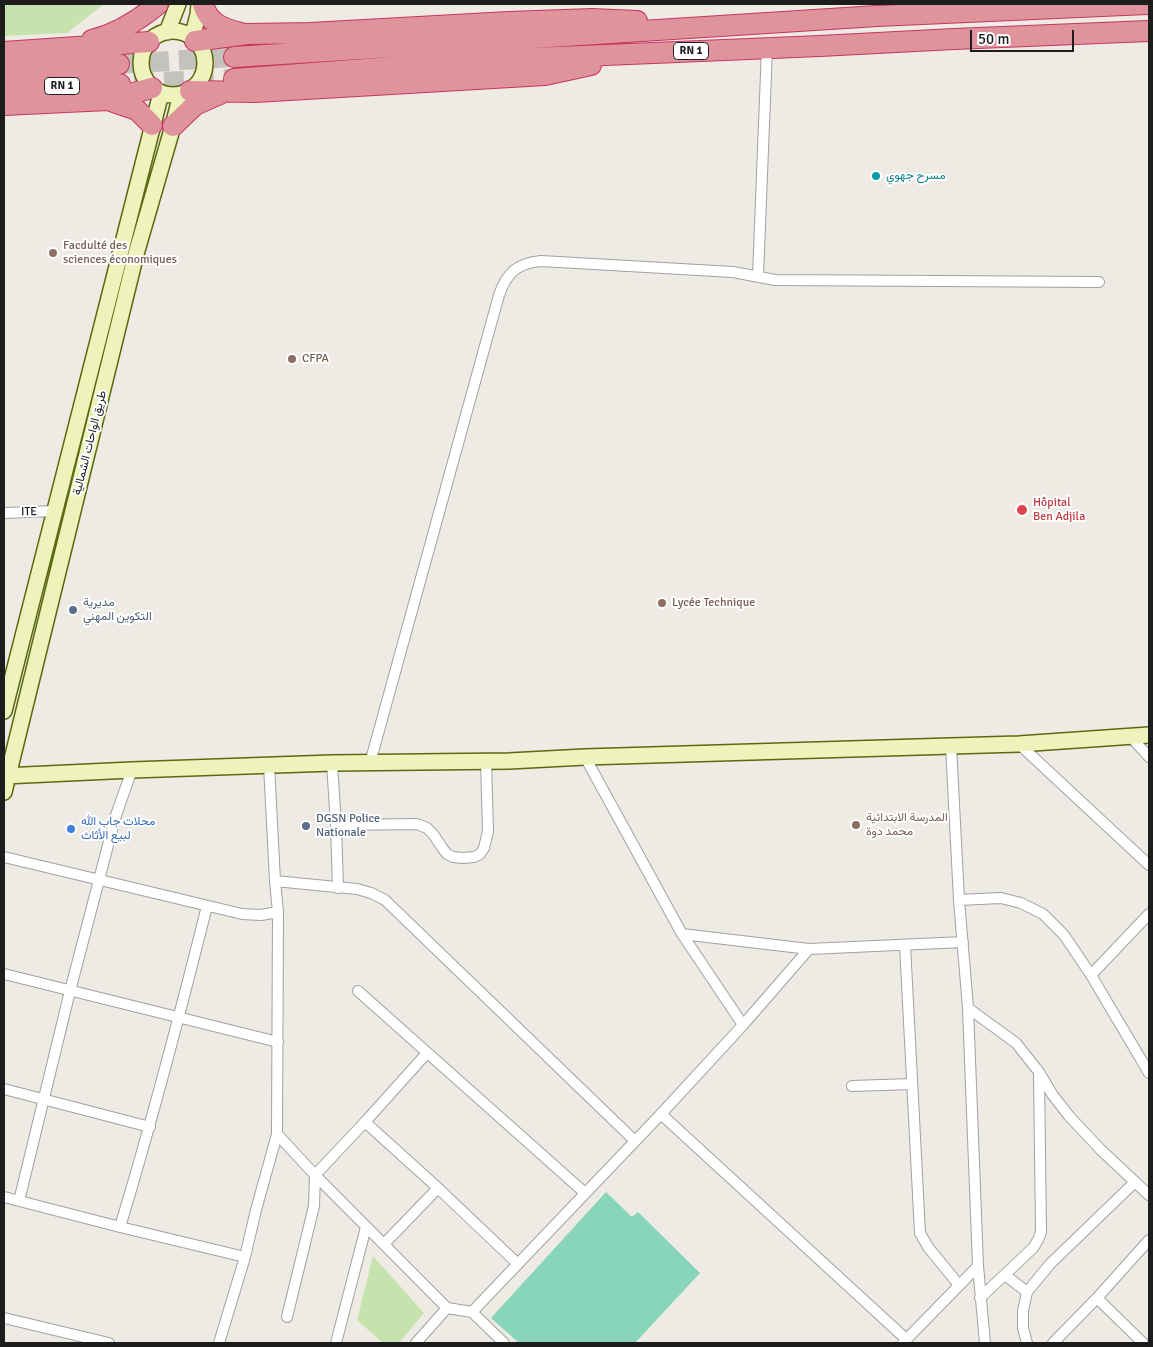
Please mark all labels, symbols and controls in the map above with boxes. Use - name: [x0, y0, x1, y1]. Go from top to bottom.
- scale bar: [973, 20, 1077, 52]
- text: 50 m: [978, 30, 1009, 48]
- road number: RN 1: [674, 42, 708, 59]
- road number: RN 1: [44, 78, 80, 94]
- place label: مسرح جهوي: [886, 169, 946, 183]
- marker: مسرح جهوي: [870, 170, 882, 182]
- place label: Facdulté des sciences économiques: [63, 239, 177, 267]
- marker: Facdulté des sciences économiques: [47, 247, 59, 259]
- place label: CFPA: [302, 352, 329, 366]
- marker: CFPA: [286, 353, 298, 365]
- street label: طريق الواحات الشمالية: [70, 389, 110, 497]
- place label: Hôpital Ben Adjila: [1033, 496, 1085, 524]
- marker: Hôpital Ben Adjila: [1015, 503, 1029, 517]
- street label: ITE: [21, 505, 37, 519]
- place label: مديرية التكوين المهني: [83, 596, 152, 624]
- place label: Lycée Technique: [672, 596, 755, 610]
- marker: Lycée Technique: [656, 597, 668, 609]
- marker: مديرية التكوين المهني: [67, 604, 79, 616]
- place label: المدرسة الابتدائية محمد دوة: [866, 811, 948, 839]
- place label: DGSN Police Nationale: [316, 812, 380, 840]
- place label: محلات جاب الله لبيع الأثاث: [81, 815, 155, 843]
- marker: المدرسة الابتدائية محمد دوة: [850, 819, 862, 831]
- marker: DGSN Police Nationale: [300, 820, 312, 832]
- marker: محلات جاب الله لبيع الأثاث: [65, 823, 77, 835]

